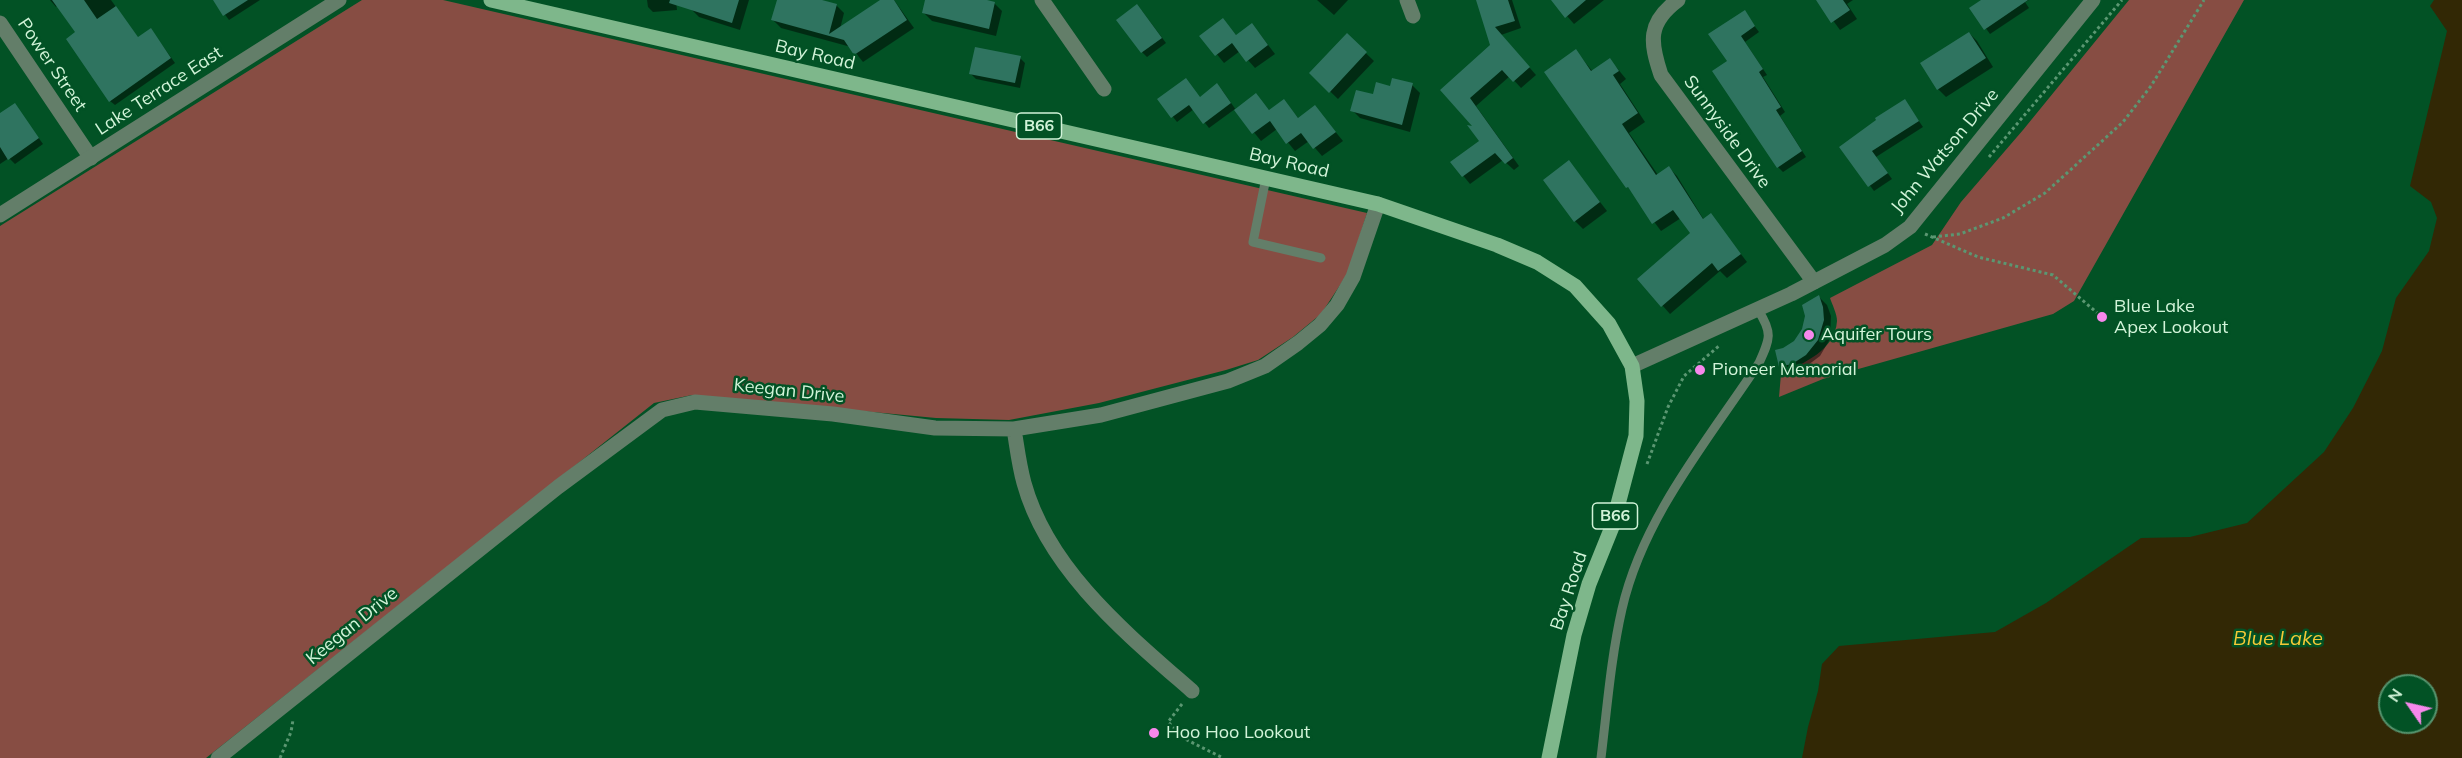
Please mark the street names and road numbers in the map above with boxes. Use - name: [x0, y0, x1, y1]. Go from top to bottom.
- street label: Power Street: [13, 14, 91, 116]
- street label: Bay Road: [773, 35, 857, 75]
- street label: Lake Terrace East: [92, 42, 226, 140]
- street label: Sunnyside Drive: [1679, 71, 1775, 193]
- street label: John Watson Drive: [1887, 84, 2003, 218]
- road number: B66: [1016, 113, 1062, 139]
- street label: Bay Road: [1247, 143, 1331, 183]
- street label: Keegan Drive: [733, 374, 845, 408]
- road number: B66: [1592, 503, 1638, 529]
- street label: Bay Road: [1546, 549, 1592, 633]
- street label: Keegan Drive: [302, 583, 402, 669]

